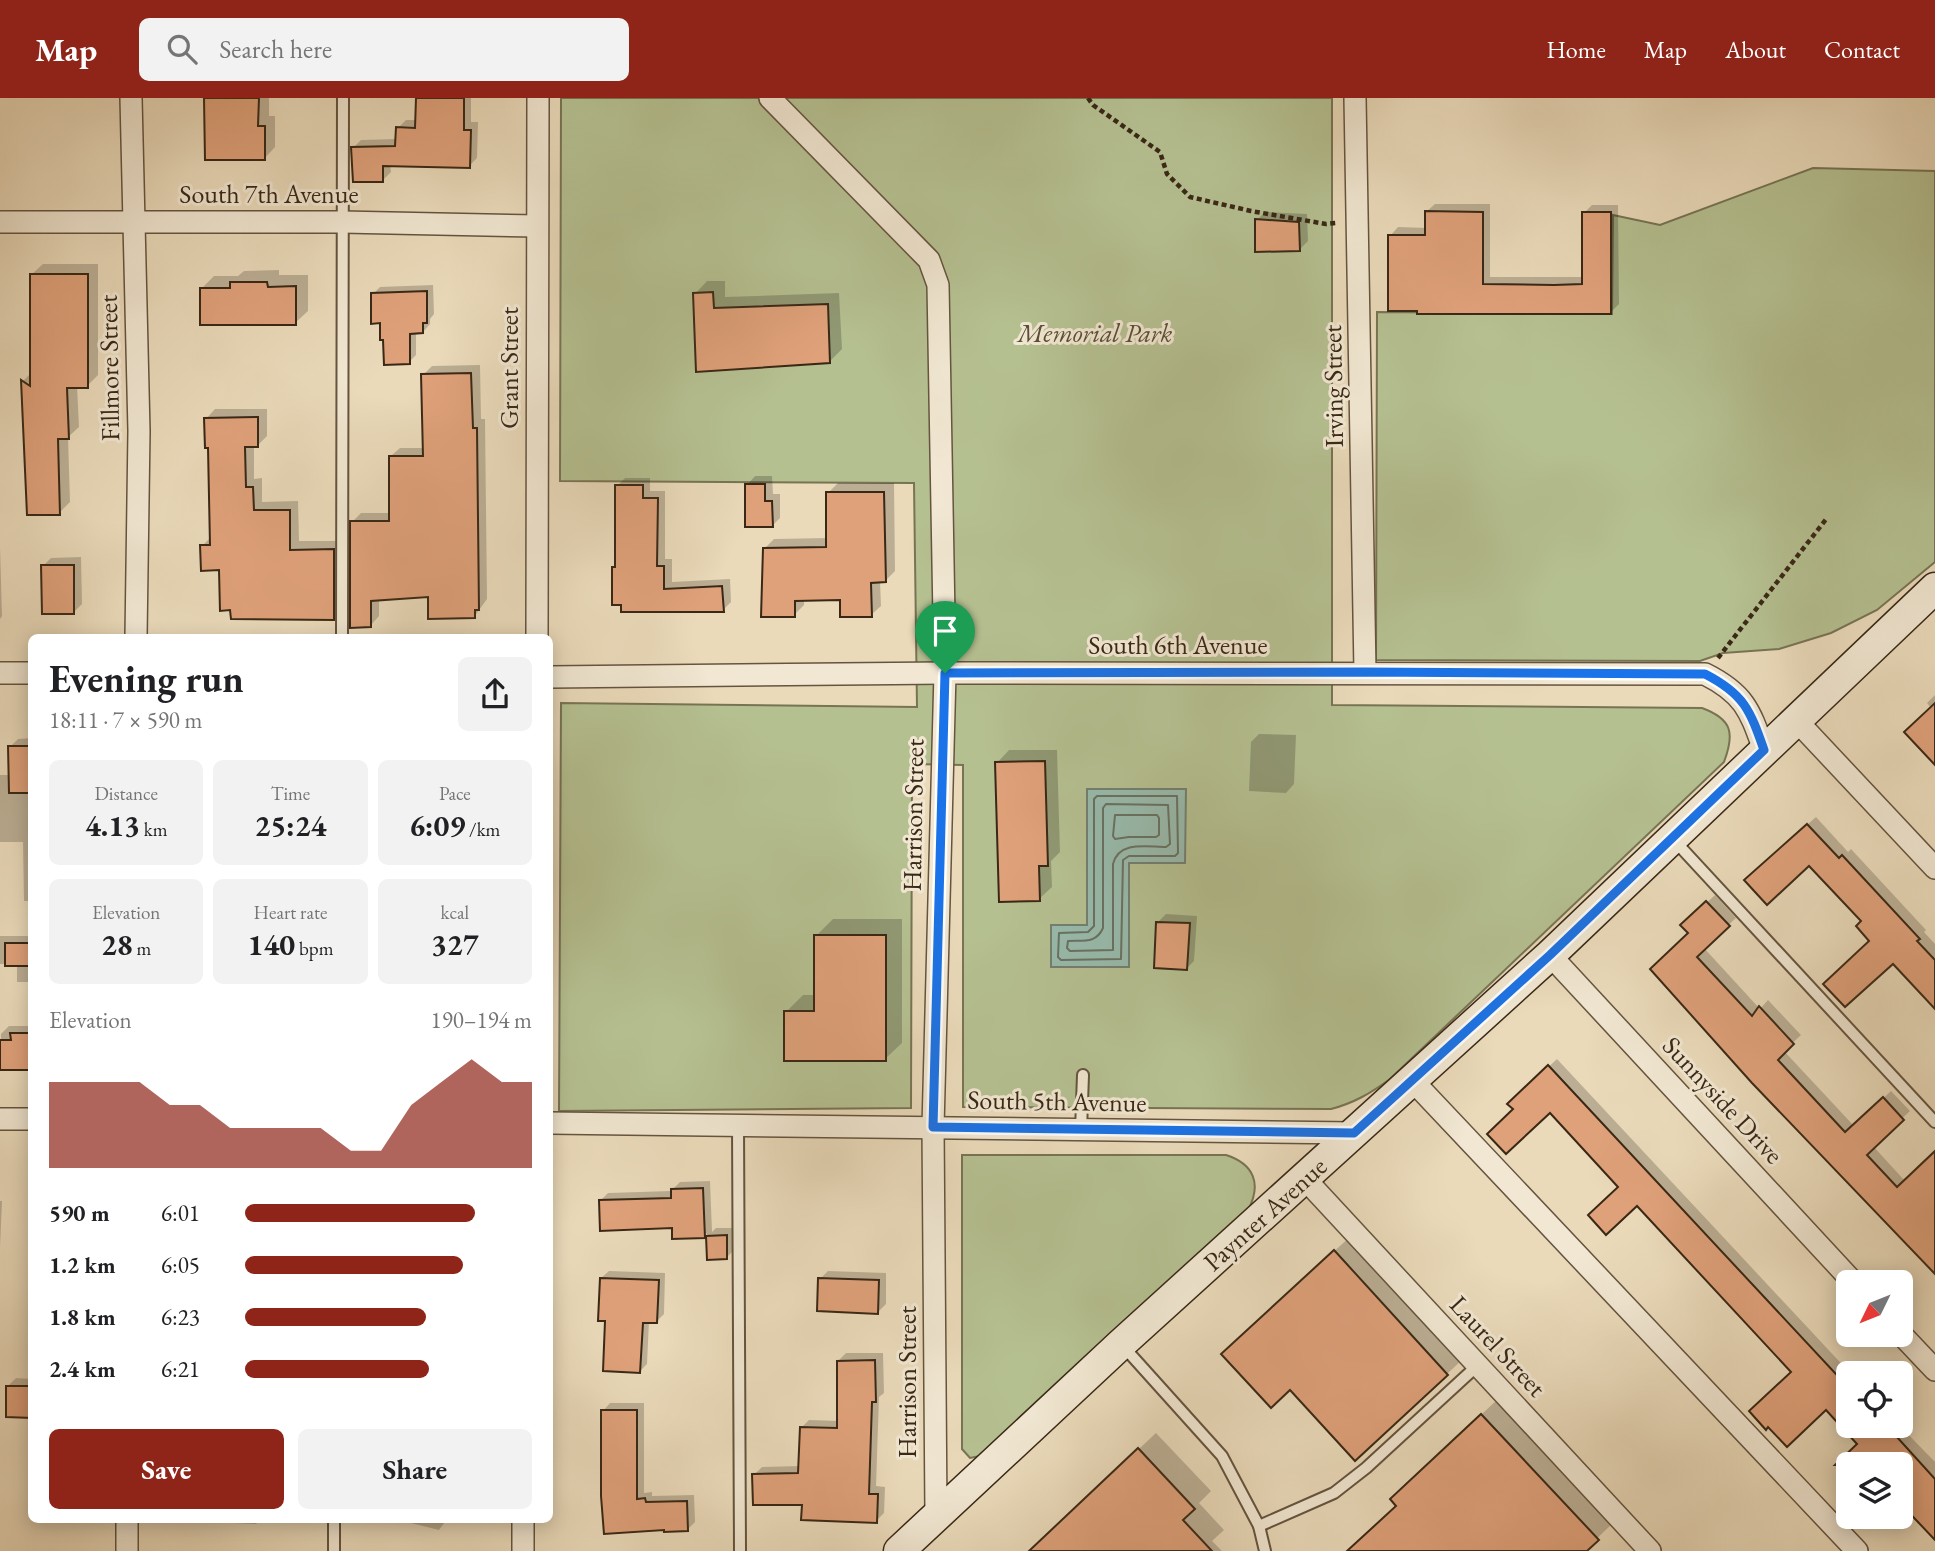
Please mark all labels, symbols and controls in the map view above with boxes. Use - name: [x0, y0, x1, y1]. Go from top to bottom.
- search box: [139, 18, 629, 81]
- text: Map: [35, 28, 97, 71]
- icon: search: [163, 30, 201, 68]
- text: Search here: [219, 32, 332, 66]
- text: Home: [1546, 34, 1606, 65]
- text: Map: [1644, 34, 1687, 65]
- text: About: [1725, 34, 1786, 65]
- text: Contact: [1824, 34, 1900, 65]
- street label: South 7th Avenue: [179, 177, 359, 211]
- street label: Fillmore Street: [91, 295, 127, 441]
- street label: Grant Street: [492, 307, 526, 429]
- park label: Memorial Park: [1016, 316, 1173, 350]
- street label: Irving Street: [1315, 324, 1351, 448]
- pin: [915, 601, 975, 673]
- icon: arrive: [926, 612, 964, 650]
- street label: South 6th Avenue: [1088, 628, 1268, 662]
- text: Evening run: [49, 654, 244, 703]
- button: share: [458, 657, 532, 731]
- text: 18:11 · 7 × 590 m: [49, 705, 202, 735]
- street label: Harrison Street: [895, 738, 931, 892]
- text: Distance: [94, 781, 158, 806]
- text: Time: [271, 781, 310, 806]
- text: Pace: [439, 781, 471, 806]
- text: 4.13: [85, 806, 140, 845]
- text: 25:24: [255, 806, 326, 845]
- text: 6:09: [409, 806, 465, 845]
- text: km: [140, 817, 167, 842]
- text: /km: [465, 817, 500, 842]
- text: Elevation: [92, 900, 160, 925]
- text: Heart rate: [254, 900, 327, 925]
- text: kcal: [441, 900, 469, 925]
- text: 28: [101, 925, 133, 964]
- text: 140: [248, 925, 295, 964]
- text: 327: [431, 925, 479, 964]
- text: m: [133, 936, 151, 961]
- text: bpm: [295, 936, 333, 961]
- text: Elevation: [49, 1005, 132, 1035]
- text: 190–194 m: [431, 1005, 532, 1035]
- street label: Sunnyside Drive: [1655, 1029, 1791, 1171]
- street label: South 5th Avenue: [967, 1082, 1147, 1120]
- street label: Paynter Avenue: [1196, 1149, 1334, 1279]
- text: 590 m: [49, 1198, 110, 1228]
- text: 6:01: [161, 1198, 200, 1228]
- text: 1.2 km: [49, 1250, 116, 1280]
- text: 6:05: [161, 1250, 200, 1280]
- north arrow: [1836, 1270, 1913, 1348]
- map controls: [1836, 1270, 1913, 1529]
- street label: Laurel Street: [1442, 1288, 1554, 1404]
- text: 1.8 km: [49, 1302, 116, 1332]
- text: 6:23: [161, 1302, 200, 1332]
- street label: Harrison Street: [890, 1306, 924, 1458]
- text: 2.4 km: [49, 1354, 116, 1384]
- text: 6:21: [161, 1354, 200, 1384]
- button: locate: [1836, 1361, 1913, 1438]
- button: Save: [49, 1429, 284, 1509]
- button: Share: [298, 1429, 532, 1509]
- button: layers: [1836, 1452, 1913, 1529]

